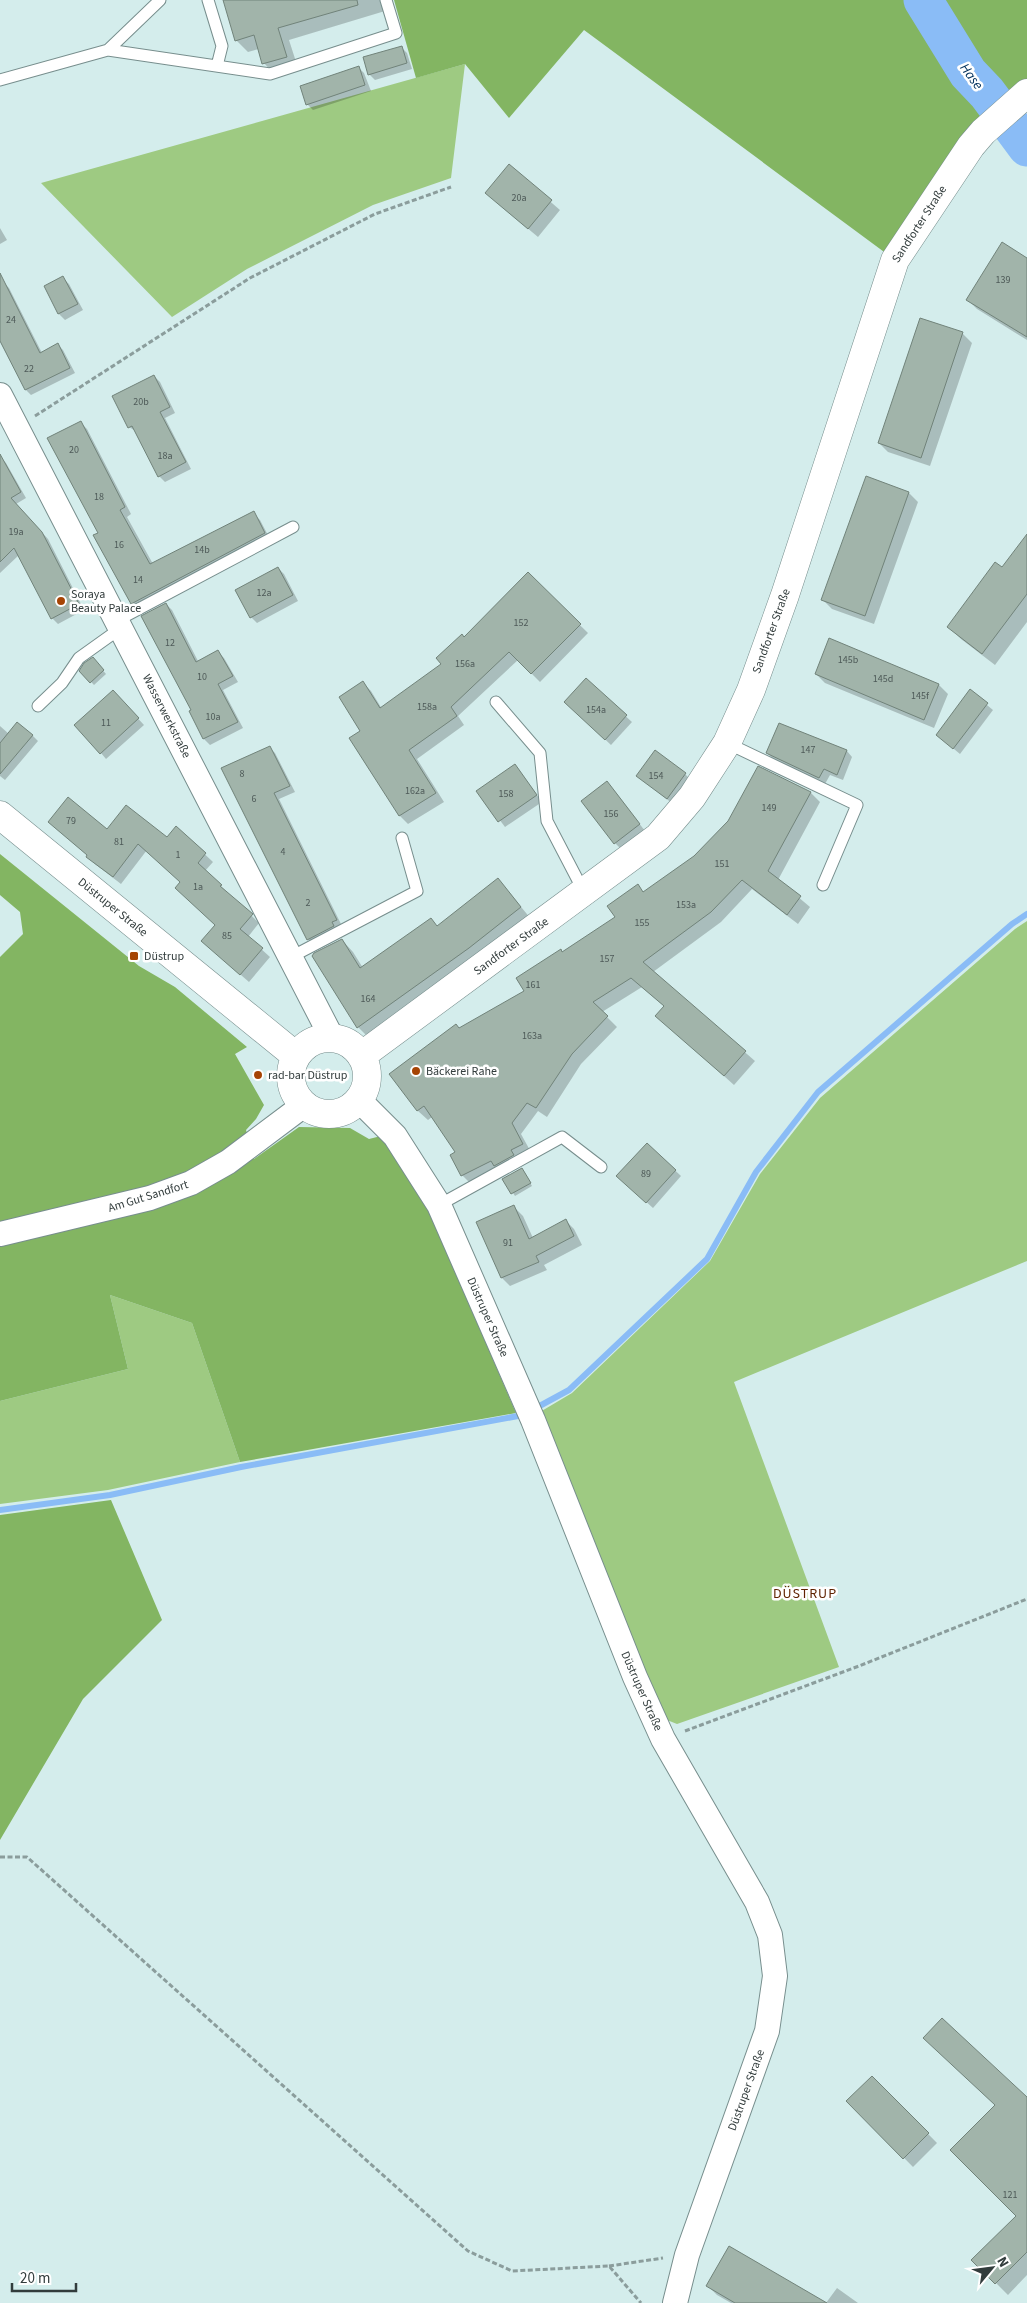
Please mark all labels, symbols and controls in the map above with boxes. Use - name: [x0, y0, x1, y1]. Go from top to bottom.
- water label: Hase: [955, 59, 988, 94]
- street label: Sandforter Straße: [888, 182, 951, 266]
- house number: 20a: [512, 191, 526, 205]
- house number: 139: [996, 273, 1010, 287]
- house number: 24: [6, 313, 16, 327]
- house number: 22: [24, 362, 34, 376]
- house number: 20b: [133, 395, 149, 409]
- house number: 20: [69, 443, 79, 457]
- house number: 18a: [158, 449, 172, 463]
- house number: 18: [94, 490, 104, 504]
- house number: 19a: [9, 525, 23, 539]
- house number: 16: [114, 538, 124, 552]
- house number: 14b: [194, 543, 210, 557]
- house number: 14: [133, 573, 143, 587]
- place label: Soraya Beauty Palace: [71, 586, 141, 617]
- house number: 12a: [257, 586, 271, 600]
- street label: Sandforter Straße: [748, 586, 795, 676]
- marker: Soraya Beauty Palace: [55, 595, 67, 607]
- house number: 152: [514, 616, 528, 630]
- house number: 12: [165, 636, 175, 650]
- house number: 145b: [838, 653, 859, 667]
- house number: 156a: [455, 657, 475, 671]
- house number: 10: [197, 670, 207, 684]
- street label: Wasserwerkstraße: [138, 671, 195, 761]
- house number: 145d: [873, 672, 893, 686]
- house number: 145f: [911, 689, 930, 703]
- house number: 158a: [417, 700, 437, 714]
- house number: 154a: [586, 703, 606, 717]
- house number: 10a: [206, 710, 220, 724]
- house number: 11: [101, 716, 111, 730]
- house number: 147: [801, 743, 815, 757]
- house number: 8: [240, 767, 245, 781]
- house number: 154: [649, 769, 663, 783]
- house number: 162a: [405, 784, 425, 798]
- house number: 158: [499, 787, 513, 801]
- house number: 6: [252, 792, 257, 806]
- house number: 149: [762, 801, 776, 815]
- house number: 156: [604, 807, 618, 821]
- house number: 79: [66, 814, 76, 828]
- house number: 81: [114, 835, 124, 849]
- house number: 4: [281, 845, 286, 859]
- house number: 1: [176, 848, 181, 862]
- house number: 151: [715, 857, 729, 871]
- street label: Düstruper Straße: [74, 874, 151, 941]
- house number: 1a: [193, 880, 203, 894]
- house number: 2: [306, 896, 311, 910]
- house number: 153a: [676, 898, 696, 912]
- street label: Sandforter Straße: [470, 913, 552, 979]
- house number: 155: [635, 916, 649, 930]
- house number: 85: [222, 929, 232, 943]
- place label: Düstrup: [144, 948, 184, 965]
- marker: Düstrup: [128, 950, 140, 962]
- house number: 157: [600, 952, 614, 966]
- house number: 161: [526, 978, 540, 992]
- house number: 164: [361, 992, 375, 1006]
- house number: 163a: [522, 1029, 542, 1043]
- place label: Bäckerei Rahe: [426, 1063, 497, 1080]
- marker: Bäckerei Rahe: [410, 1065, 422, 1077]
- place label: rad-bar Düstrup: [268, 1067, 348, 1084]
- marker: rad-bar Düstrup: [252, 1069, 264, 1081]
- house number: 89: [641, 1167, 651, 1181]
- street label: Am Gut Sandfort: [106, 1176, 190, 1217]
- house number: 91: [503, 1236, 513, 1250]
- street label: Düstruper Straße: [462, 1275, 513, 1360]
- district label: DÜSTRUP: [773, 1584, 837, 1604]
- street label: Düstruper Straße: [616, 1649, 667, 1734]
- street label: Düstruper Straße: [724, 2047, 769, 2133]
- house number: 121: [1003, 2188, 1017, 2202]
- north arrow: [967, 2243, 1017, 2293]
- text: N: [991, 2253, 1013, 2271]
- scale bar: [12, 2260, 76, 2292]
- text: 20 m: [20, 2268, 50, 2289]

